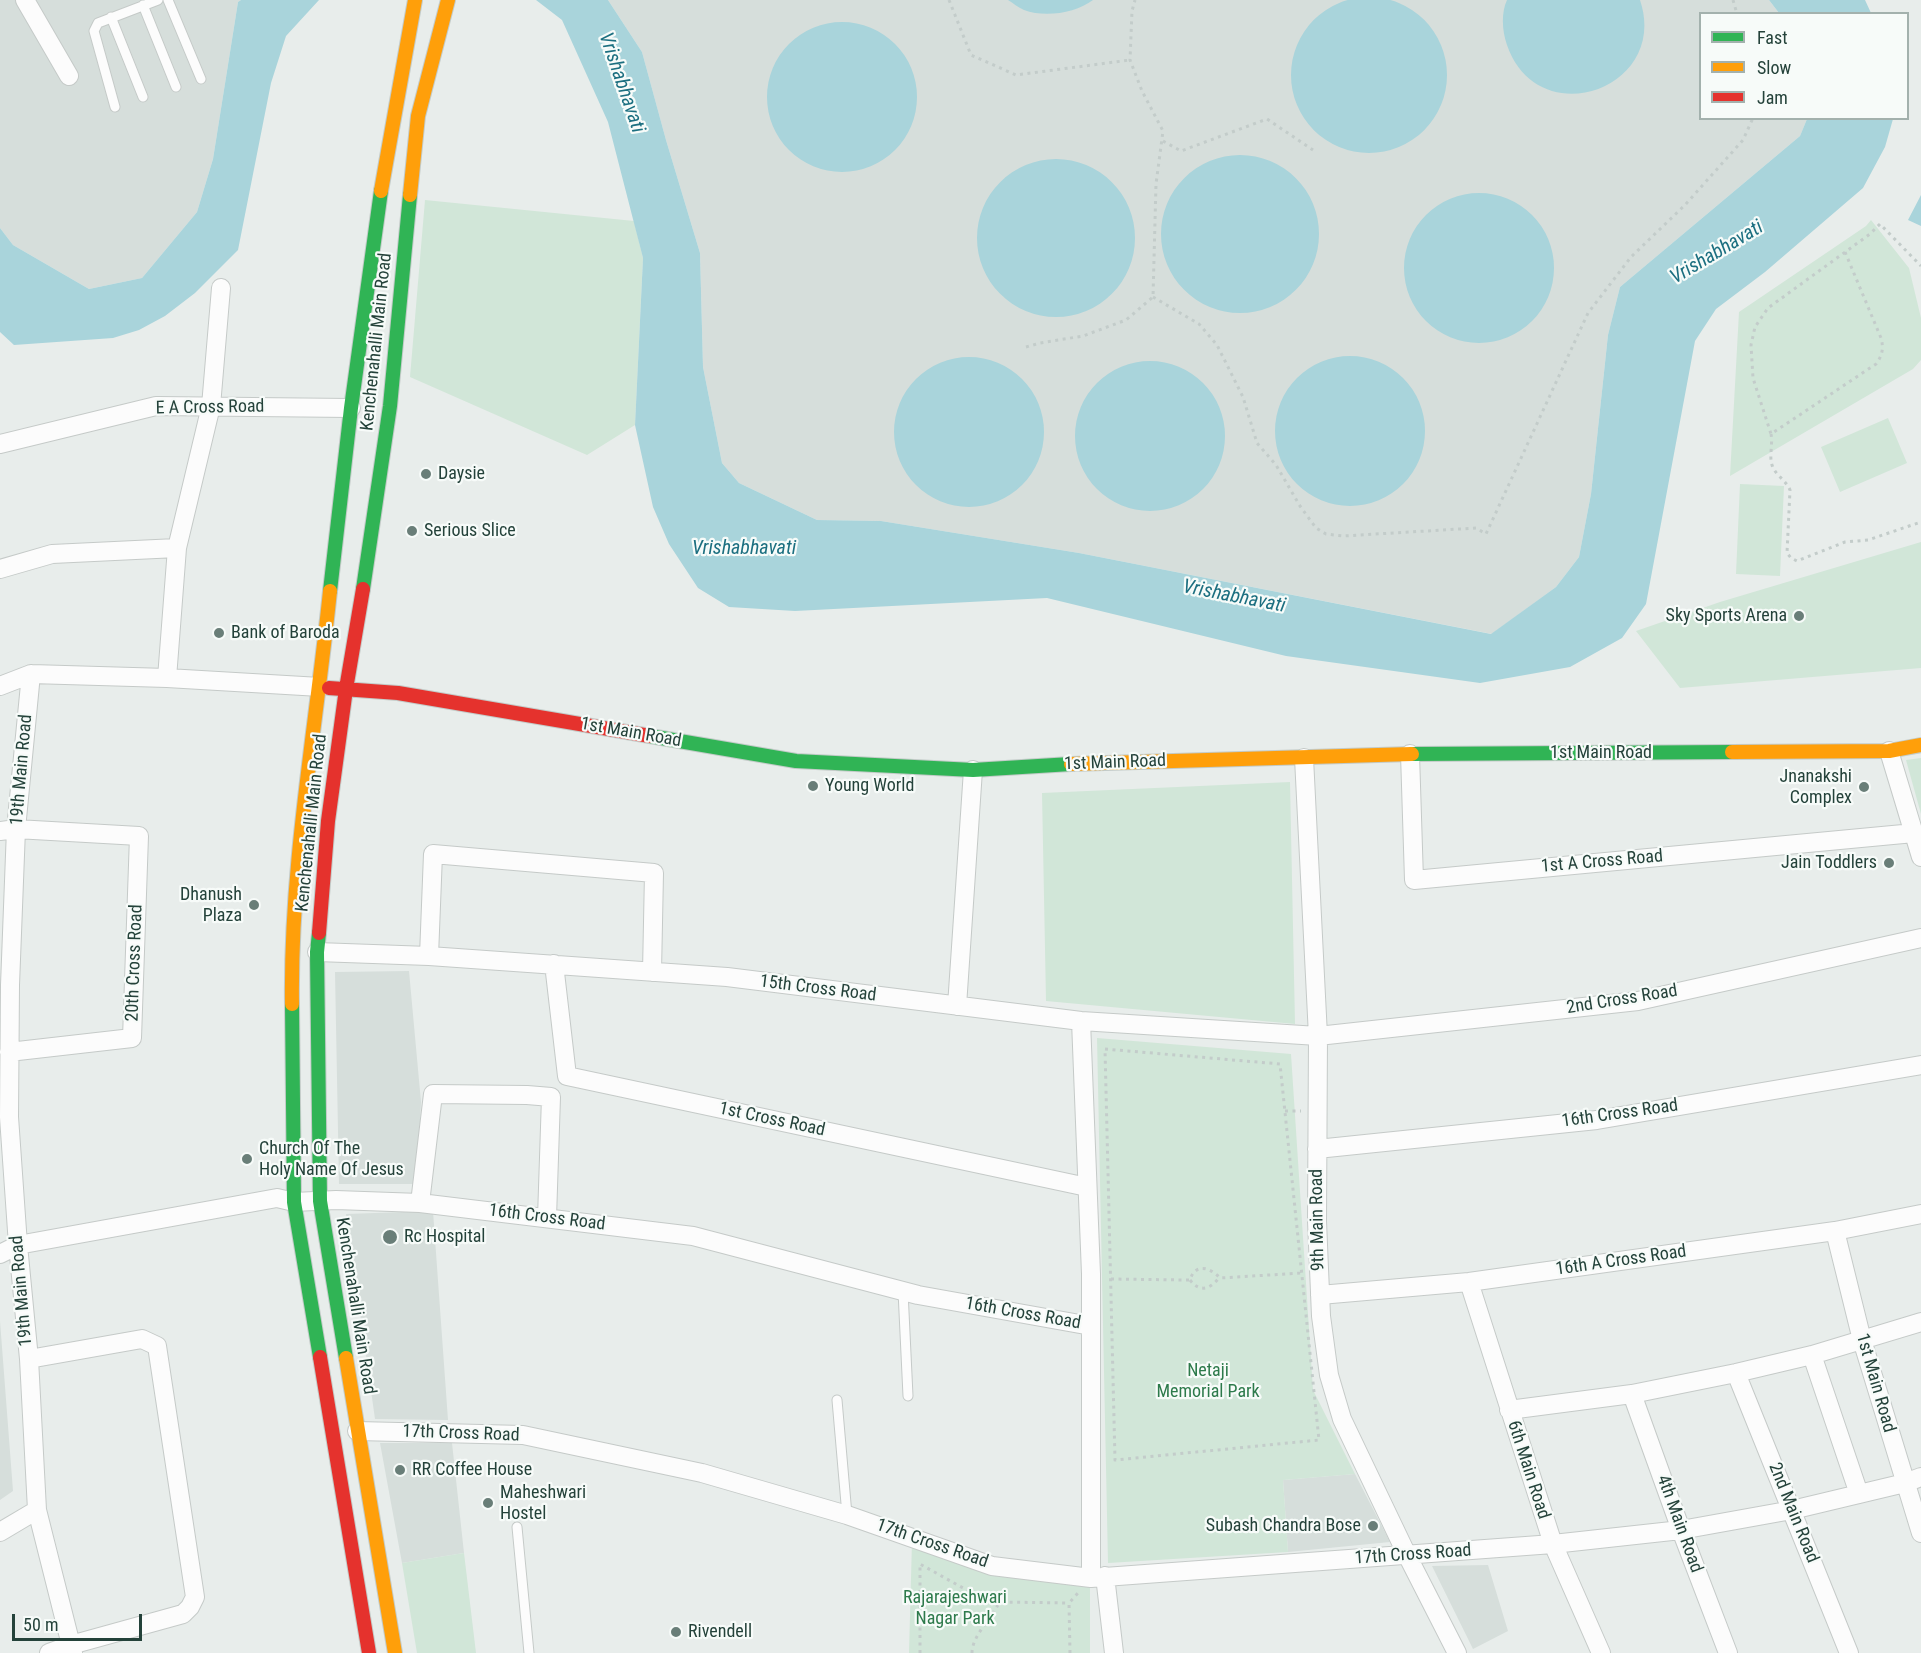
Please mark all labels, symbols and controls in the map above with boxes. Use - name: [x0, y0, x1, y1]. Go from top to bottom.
- legend: [1699, 12, 1909, 120]
- text: Fast: [1757, 27, 1788, 48]
- water label: Vrishabhavati: [593, 30, 649, 136]
- text: Slow: [1757, 57, 1791, 78]
- text: Jam: [1757, 87, 1788, 108]
- water label: Vrishabhavati: [1666, 216, 1768, 290]
- street label: Kenchenahalli Main Road: [357, 252, 397, 432]
- street label: E A Cross Road: [155, 396, 265, 420]
- place label: Daysie: [438, 463, 485, 485]
- marker: Daysie: [419, 467, 433, 481]
- place label: Serious Slice: [424, 520, 516, 542]
- marker: Serious Slice: [405, 524, 419, 538]
- water label: Vrishabhavati: [692, 537, 796, 561]
- water label: Vrishabhavati: [1181, 575, 1287, 619]
- place label: Sky Sports Arena: [1666, 605, 1787, 627]
- marker: Sky Sports Arena: [1792, 609, 1806, 623]
- place label: Bank of Baroda: [231, 622, 340, 644]
- marker: Bank of Baroda: [212, 626, 226, 640]
- street label: 19th Main Road: [6, 714, 38, 826]
- street label: 1st Main Road: [579, 714, 683, 752]
- street label: Kenchenahalli Main Road: [292, 733, 332, 913]
- street label: 1st Main Road: [1550, 742, 1652, 764]
- street label: 1st Main Road: [1064, 750, 1166, 776]
- place label: Jnanakshi Complex: [1779, 766, 1852, 808]
- place label: Young World: [825, 775, 914, 797]
- marker: Young World: [806, 779, 820, 793]
- marker: Jnanakshi Complex: [1857, 780, 1871, 794]
- street label: 1st A Cross Road: [1540, 846, 1664, 878]
- place label: Jain Toddlers: [1781, 852, 1877, 874]
- marker: Jain Toddlers: [1882, 856, 1896, 870]
- place label: Dhanush Plaza: [180, 884, 242, 926]
- marker: Dhanush Plaza: [247, 898, 261, 912]
- street label: 20th Cross Road: [122, 904, 148, 1022]
- street label: 15th Cross Road: [759, 971, 877, 1007]
- street label: 2nd Cross Road: [1565, 981, 1679, 1019]
- street label: 16th Cross Road: [1560, 1095, 1680, 1133]
- street label: 1st Cross Road: [717, 1098, 827, 1142]
- place label: Church Of The Holy Name Of Jesus: [259, 1138, 404, 1180]
- marker: Church Of The Holy Name Of Jesus: [240, 1152, 254, 1166]
- street label: 9th Main Road: [1306, 1169, 1330, 1271]
- street label: 16th Cross Road: [488, 1200, 606, 1236]
- street label: Kenchenahalli Main Road: [330, 1216, 380, 1396]
- place label: Rc Hospital: [404, 1226, 485, 1248]
- marker: Rc Hospital: [381, 1228, 399, 1246]
- street label: 19th Main Road: [6, 1235, 38, 1347]
- street label: 16th A Cross Road: [1554, 1241, 1688, 1281]
- street label: 16th Cross Road: [963, 1293, 1083, 1335]
- street label: 1st Main Road: [1851, 1331, 1899, 1435]
- park label: Netaji Memorial Park: [1156, 1360, 1260, 1402]
- street label: 6th Main Road: [1502, 1418, 1554, 1522]
- street label: 17th Cross Road: [402, 1421, 520, 1447]
- place label: RR Coffee House: [412, 1459, 532, 1481]
- street label: 2nd Main Road: [1763, 1460, 1823, 1566]
- marker: RR Coffee House: [393, 1463, 407, 1477]
- street label: 4th Main Road: [1651, 1472, 1707, 1576]
- place label: Maheshwari Hostel: [500, 1482, 586, 1524]
- marker: Maheshwari Hostel: [481, 1496, 495, 1510]
- street label: 17th Cross Road: [873, 1515, 991, 1573]
- place label: Subash Chandra Bose: [1206, 1515, 1361, 1537]
- marker: Subash Chandra Bose: [1366, 1519, 1380, 1533]
- street label: 17th Cross Road: [1354, 1540, 1472, 1570]
- park label: Rajarajeshwari Nagar Park: [903, 1587, 1007, 1630]
- scale bar: [15, 1602, 146, 1640]
- text: 50 m: [23, 1614, 58, 1635]
- place label: Rivendell: [688, 1621, 752, 1643]
- marker: Rivendell: [669, 1625, 683, 1639]

